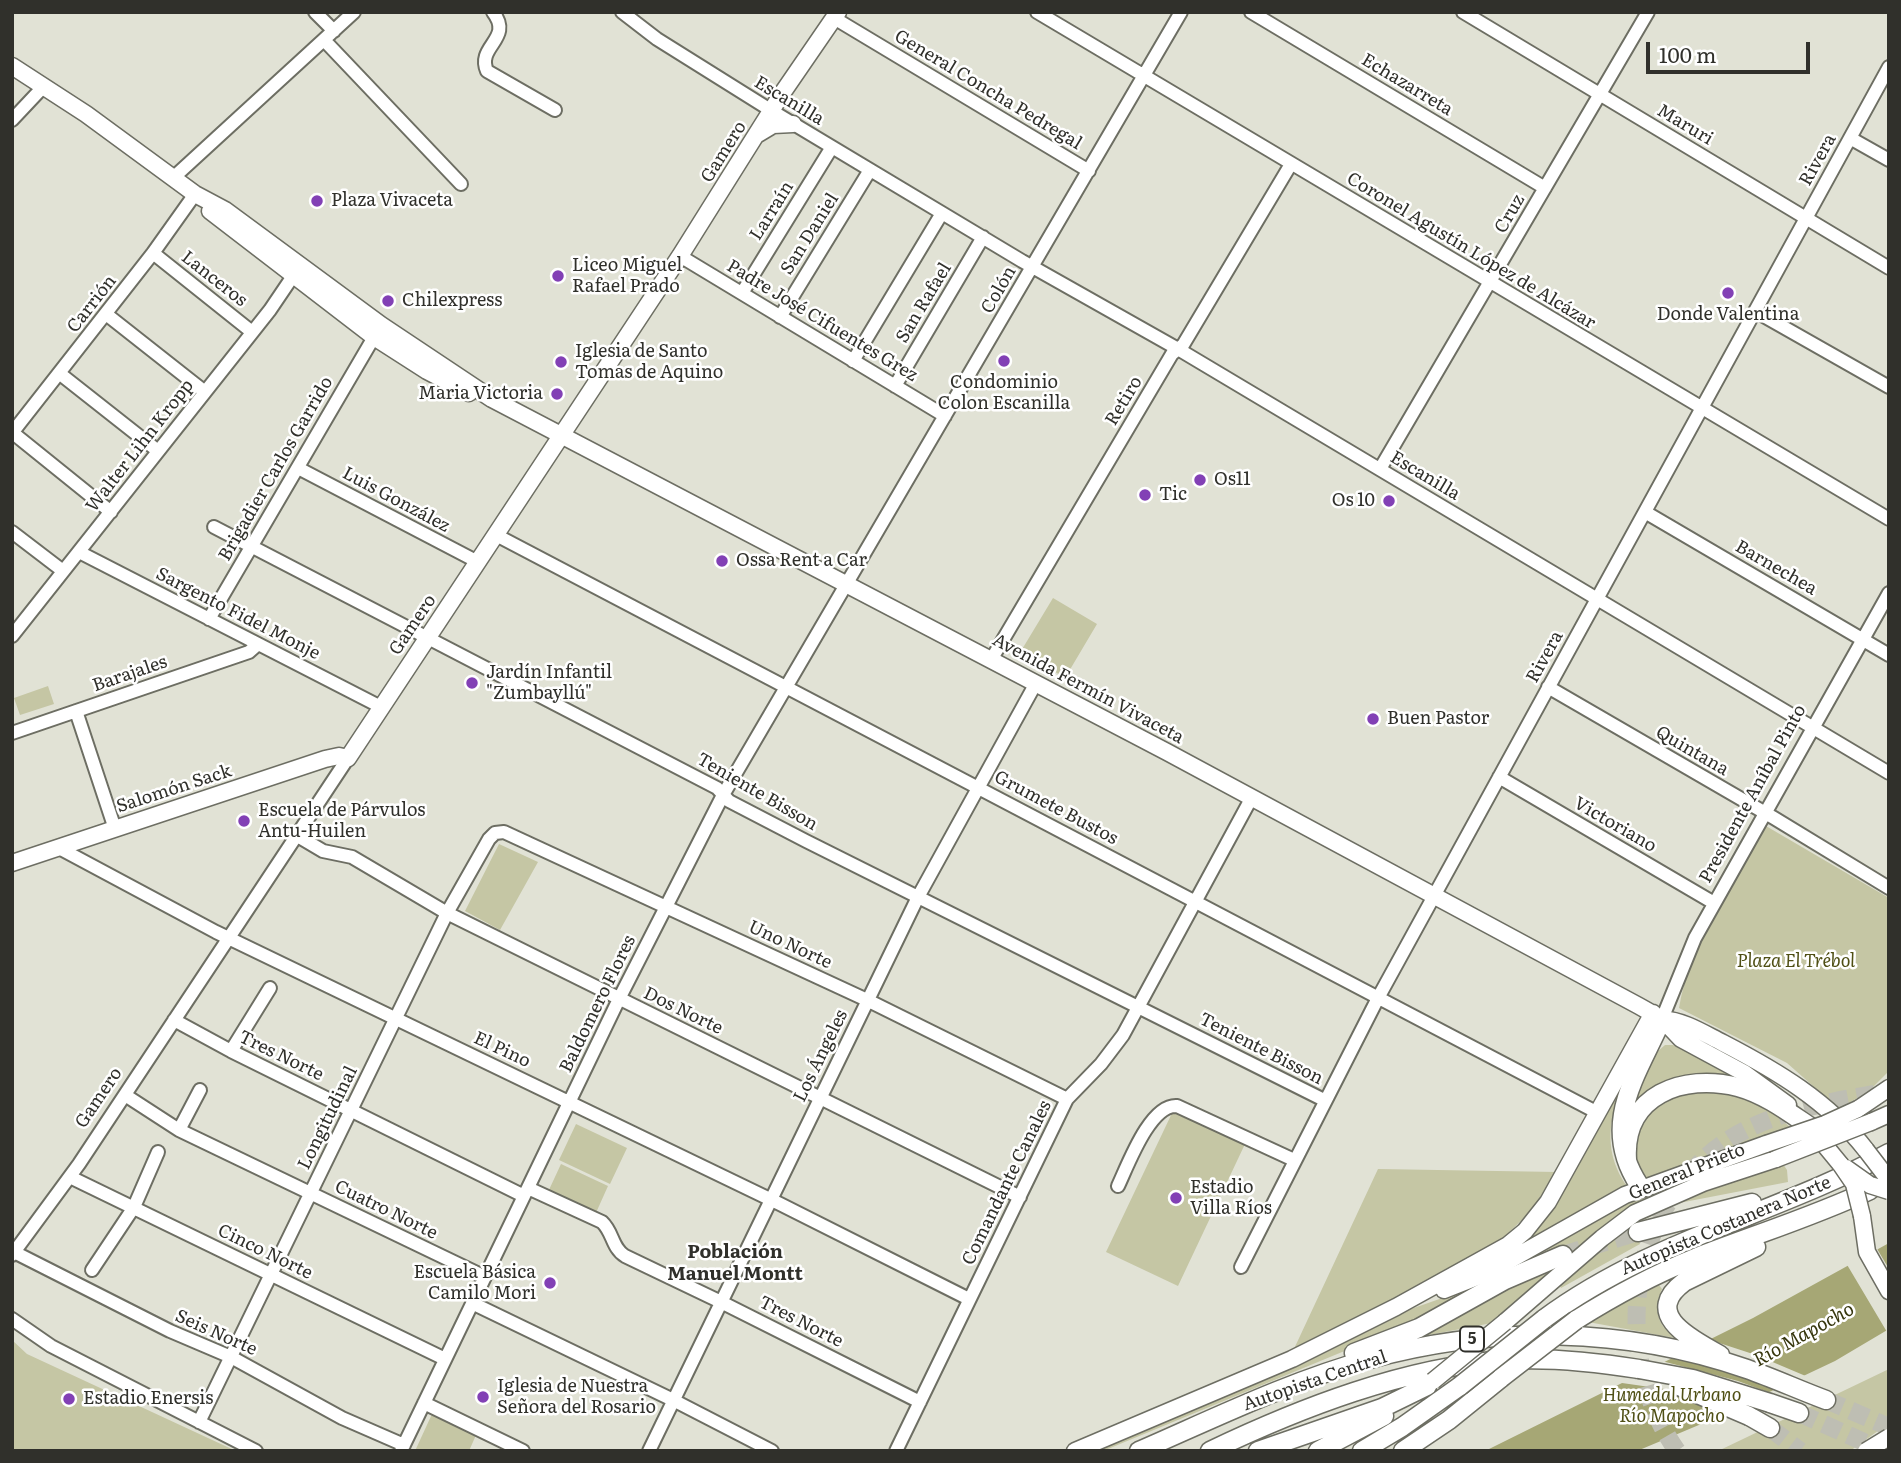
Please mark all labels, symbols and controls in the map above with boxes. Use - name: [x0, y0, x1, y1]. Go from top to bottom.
- street label: General Concha Pedregal: [890, 25, 1086, 155]
- scale bar: [1649, 28, 1814, 72]
- text: 100 m: [1659, 38, 1716, 69]
- street label: Echazarreta: [1357, 49, 1457, 121]
- street label: Escanilla: [750, 72, 828, 130]
- street label: Maruri: [1653, 100, 1717, 150]
- street label: Gamero: [697, 117, 751, 187]
- street label: Rivera: [1795, 130, 1841, 190]
- street label: Coronel Agustín López de Alcázar: [1343, 168, 1599, 334]
- street label: Larraín: [745, 177, 799, 245]
- street label: San Daniel: [776, 189, 844, 279]
- place label: Plaza Vivaceta: [331, 190, 453, 212]
- street label: Cruz: [1490, 191, 1530, 237]
- marker: Plaza Vivaceta: [309, 193, 325, 209]
- street label: Lanceros: [177, 247, 251, 311]
- place label: Liceo Miguel Rafael Prado: [572, 255, 682, 298]
- street label: Padre José Cifuentes Grez: [723, 255, 921, 387]
- street label: San Rafael: [892, 259, 956, 347]
- street label: Colón: [977, 263, 1021, 317]
- marker: Liceo Miguel Rafael Prado: [550, 268, 566, 284]
- street label: Carrión: [63, 271, 121, 337]
- marker: Donde Valentina: [1720, 285, 1736, 301]
- place label: Chilexpress: [402, 290, 502, 312]
- marker: Chilexpress: [380, 293, 396, 309]
- place label: Donde Valentina: [1657, 304, 1799, 326]
- place label: Iglesia de Santo Tomas de Aquino: [575, 341, 723, 384]
- marker: Condominio Colon Escanilla: [996, 353, 1012, 369]
- marker: Iglesia de Santo Tomas de Aquino: [553, 354, 569, 370]
- place label: Condominio Colon Escanilla: [938, 372, 1070, 414]
- street label: Retiro: [1101, 372, 1147, 430]
- street label: Brigadier Carlos Garrido: [214, 373, 338, 565]
- street label: Walter Lihn Kropp: [81, 375, 199, 517]
- place label: Maria Victoria: [418, 383, 543, 405]
- marker: Maria Victoria: [549, 386, 565, 402]
- street label: Escanilla: [1386, 447, 1464, 505]
- street label: Luis González: [339, 463, 453, 537]
- place label: Os11: [1214, 469, 1250, 491]
- marker: Os11: [1192, 472, 1208, 488]
- place label: Tic: [1159, 484, 1187, 506]
- marker: Tic: [1137, 487, 1153, 503]
- place label: Os 10: [1332, 490, 1375, 512]
- marker: Os 10: [1381, 493, 1397, 509]
- street label: Barnechea: [1731, 536, 1821, 600]
- place label: Ossa Rent a Car: [736, 550, 867, 572]
- marker: Ossa Rent a Car: [714, 553, 730, 569]
- street label: Sargento Fidel Monje: [152, 563, 324, 665]
- street label: Gamero: [385, 591, 441, 659]
- street label: Rivera: [1522, 627, 1568, 687]
- street label: Avenida Fermín Vivaceta: [989, 629, 1187, 749]
- street label: Barajales: [90, 651, 170, 697]
- place label: Jardín Infantil "Zumbayllú": [486, 662, 612, 704]
- marker: Jardín Infantil "Zumbayllú": [464, 675, 480, 691]
- street label: Presidente Aníbal Pinto: [1695, 701, 1811, 887]
- place label: Buen Pastor: [1387, 708, 1489, 730]
- marker: Buen Pastor: [1365, 711, 1381, 727]
- street label: Quintana: [1652, 721, 1732, 781]
- street label: Teniente Bisson: [693, 749, 821, 835]
- street label: Salomón Sack: [114, 760, 234, 818]
- street label: Grumete Bustos: [991, 766, 1121, 850]
- street label: Victoriano: [1570, 793, 1660, 857]
- place label: Escuela de Párvulos Antu-Huilen: [258, 800, 425, 842]
- marker: Escuela de Párvulos Antu-Huilen: [236, 813, 252, 829]
- street label: Uno Norte: [745, 916, 835, 974]
- street label: Baldomero Flores: [555, 932, 641, 1076]
- park label: Plaza El Trébol: [1737, 951, 1855, 973]
- street label: Dos Norte: [640, 983, 726, 1039]
- street label: Los Ángeles: [789, 1006, 853, 1106]
- street label: Teniente Bisson: [1195, 1008, 1327, 1090]
- street label: Tres Norte: [235, 1026, 327, 1086]
- street label: El Pino: [470, 1027, 534, 1073]
- street label: Longitudinal: [294, 1063, 362, 1173]
- street label: Gamero: [71, 1064, 127, 1132]
- street label: Comandante Canales: [958, 1097, 1056, 1269]
- street label: General Prieto: [1626, 1139, 1748, 1205]
- street label: Autopista Costanera Norte: [1618, 1172, 1834, 1280]
- street label: Cuatro Norte: [331, 1176, 441, 1244]
- place label: Estadio Villa Ríos: [1190, 1177, 1272, 1220]
- marker: Estadio Villa Ríos: [1168, 1190, 1184, 1206]
- street label: Cinco Norte: [214, 1220, 316, 1284]
- district label: Población Manuel Montt: [667, 1241, 803, 1285]
- place label: Escuela Básica Camilo Mori: [413, 1262, 536, 1304]
- marker: Escuela Básica Camilo Mori: [542, 1275, 558, 1291]
- street label: Tres Norte: [755, 1292, 847, 1352]
- water label: Río Mapocho: [1750, 1298, 1858, 1372]
- street label: Seis Norte: [172, 1305, 260, 1361]
- road number: 5: [1460, 1326, 1484, 1352]
- street label: Autopista Central: [1240, 1346, 1390, 1416]
- place label: Iglesia de Nuestra Señora del Rosario: [497, 1376, 656, 1418]
- park label: Humedal Urbano Río Mapocho: [1603, 1385, 1741, 1428]
- place label: Estadio Enersis: [83, 1388, 213, 1410]
- marker: Iglesia de Nuestra Señora del Rosario: [475, 1389, 491, 1405]
- marker: Estadio Enersis: [61, 1391, 77, 1407]

